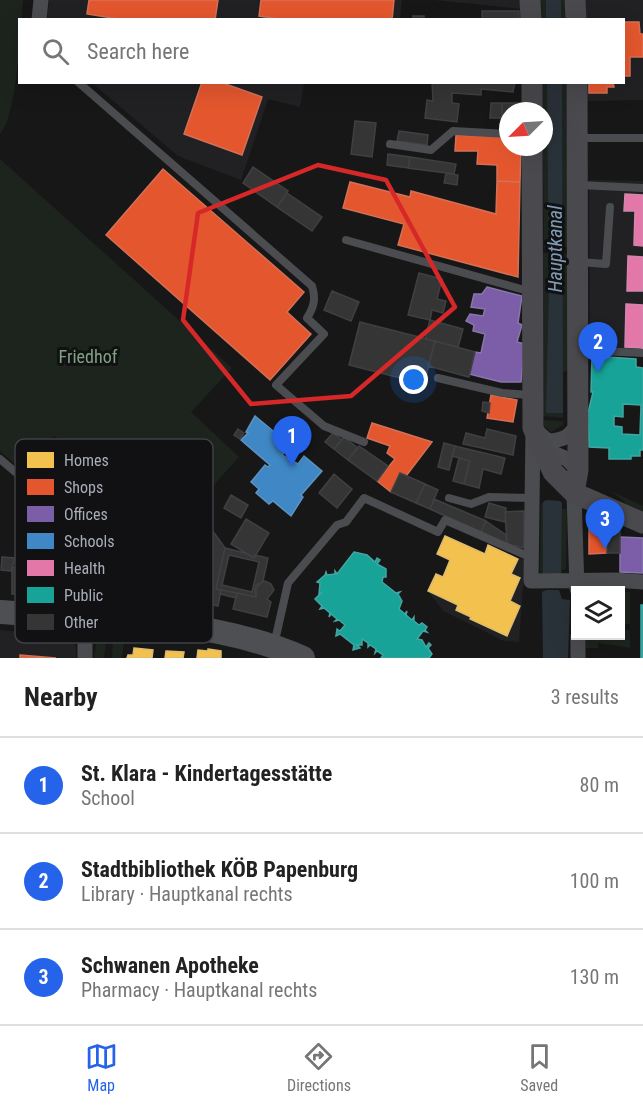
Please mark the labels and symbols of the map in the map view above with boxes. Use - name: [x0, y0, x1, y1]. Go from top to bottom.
- north arrow: [499, 102, 553, 156]
- water label: Hauptkanal: [543, 205, 567, 293]
- pin: 2: [578, 322, 618, 372]
- park label: Friedhof: [59, 346, 118, 367]
- your location: [399, 365, 428, 394]
- pin: 1: [272, 416, 312, 466]
- legend: [15, 439, 213, 643]
- text: Homes: [64, 451, 109, 470]
- text: Shops: [64, 478, 103, 497]
- pin: 3: [586, 500, 624, 549]
- text: Offices: [64, 505, 108, 524]
- text: Schools: [64, 532, 114, 551]
- text: Health: [64, 559, 105, 578]
- text: Public: [64, 586, 103, 605]
- text: Other: [64, 613, 99, 632]

